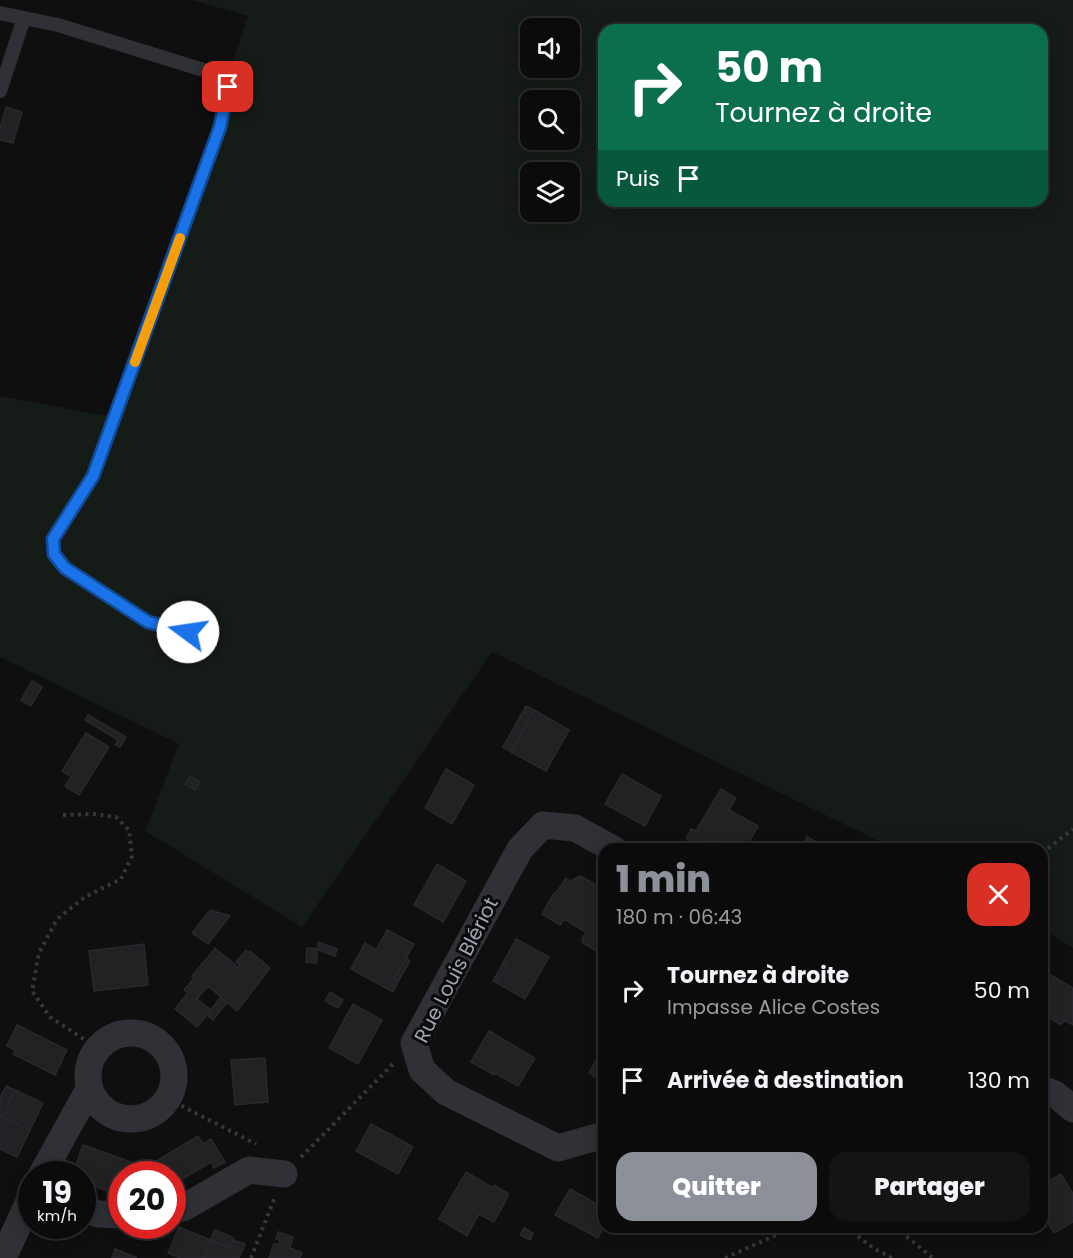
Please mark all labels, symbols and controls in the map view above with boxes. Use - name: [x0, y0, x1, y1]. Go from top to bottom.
- map controls: [520, 18, 580, 222]
- button: sound: [520, 18, 580, 78]
- text: 50 m: [715, 38, 823, 97]
- icon: right: [616, 48, 694, 126]
- pin: [202, 61, 253, 112]
- icon: arrive: [211, 70, 244, 103]
- button: search: [520, 90, 580, 150]
- text: Tournez à droite: [715, 94, 932, 131]
- button: layers: [520, 162, 580, 222]
- icon: arrive: [672, 162, 705, 195]
- text: Puis: [616, 163, 660, 194]
- position arrow: [156, 600, 220, 664]
- text: 1 min: [616, 854, 711, 905]
- button: close: [967, 863, 1030, 926]
- street label: Rue Louis Blériot: [407, 893, 505, 1047]
- text: 180 m · 06:43: [616, 903, 742, 931]
- text: Tournez à droite: [667, 960, 849, 991]
- icon: right: [616, 974, 649, 1007]
- text: 50 m: [974, 975, 1030, 1006]
- text: Impasse Alice Costes: [667, 993, 880, 1021]
- icon: arrive: [616, 1064, 649, 1097]
- text: Arrivée à destination: [667, 1065, 904, 1096]
- text: 130 m: [968, 1065, 1030, 1096]
- button: Quitter: [616, 1152, 817, 1221]
- button: Partager: [829, 1152, 1030, 1221]
- speed limit sign: 20: [108, 1161, 186, 1239]
- text: 19: [42, 1171, 72, 1214]
- text: km/h: [37, 1205, 77, 1226]

